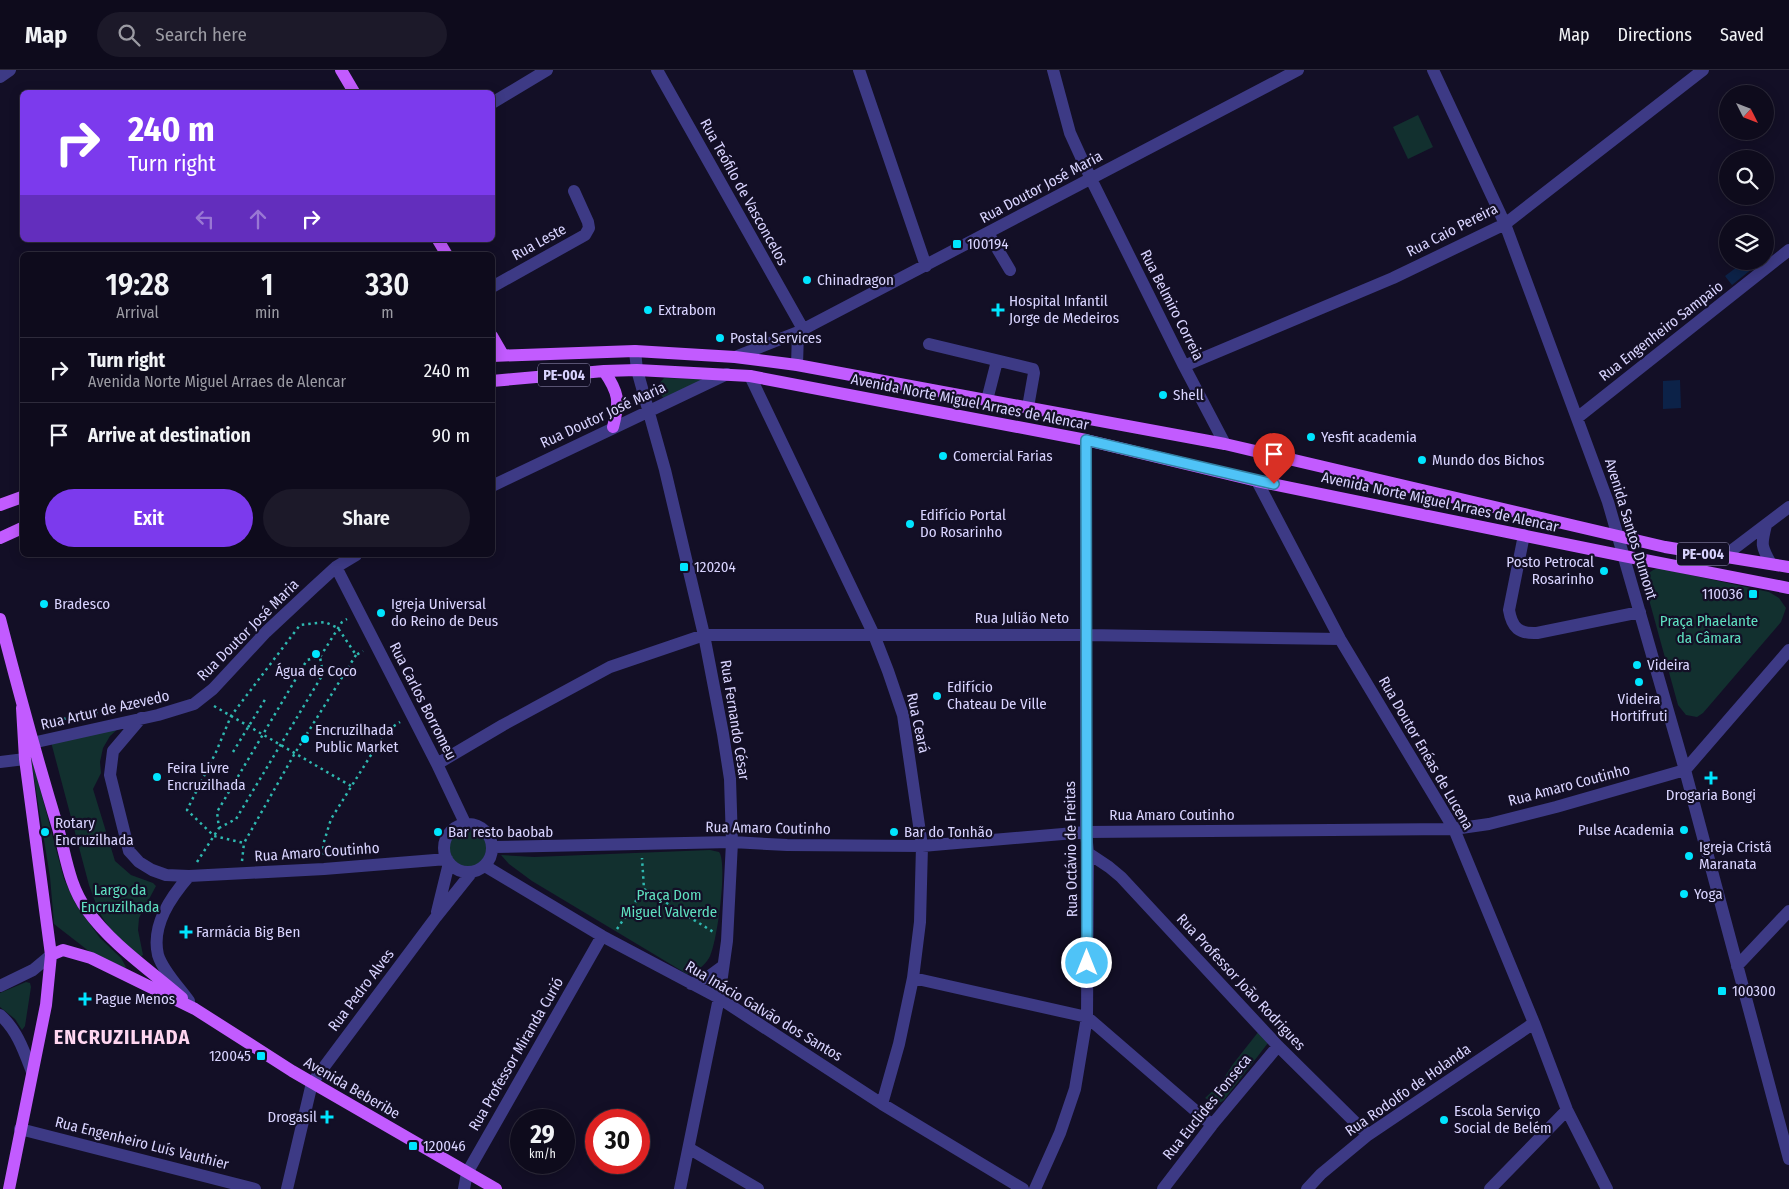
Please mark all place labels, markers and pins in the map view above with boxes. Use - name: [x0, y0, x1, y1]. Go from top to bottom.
- place label: 100194: [967, 235, 1008, 253]
- marker: 100194: [951, 238, 963, 250]
- place label: Chinadragon: [817, 271, 894, 289]
- marker: Chinadragon: [801, 274, 813, 286]
- place label: Hospital Infantil Jorge de Medeiros: [1009, 292, 1119, 327]
- place label: Extrabom: [658, 301, 716, 319]
- marker: Hospital Infantil Jorge de Medeiros: [991, 303, 1005, 317]
- marker: Extrabom: [642, 304, 654, 316]
- place label: Postal Services: [730, 329, 822, 347]
- marker: Postal Services: [714, 332, 726, 344]
- place label: Shell: [1173, 386, 1204, 404]
- marker: Shell: [1157, 389, 1169, 401]
- place label: Yesfit academia: [1321, 428, 1417, 446]
- marker: Yesfit academia: [1305, 431, 1317, 443]
- pin: [1253, 433, 1295, 484]
- place label: Comercial Farias: [953, 447, 1053, 465]
- marker: Comercial Farias: [937, 450, 949, 462]
- place label: Mundo dos Bichos: [1432, 451, 1544, 469]
- marker: Mundo dos Bichos: [1416, 454, 1428, 466]
- place label: Edifício Portal Do Rosarinho: [920, 506, 1006, 541]
- marker: Edifício Portal Do Rosarinho: [904, 518, 916, 530]
- place label: Posto Petrocal Rosarinho: [1506, 553, 1594, 588]
- place label: 120204: [694, 558, 736, 576]
- marker: 120204: [678, 561, 690, 573]
- marker: Posto Petrocal Rosarinho: [1598, 565, 1610, 577]
- place label: 110036: [1702, 585, 1743, 603]
- marker: 110036: [1747, 588, 1759, 600]
- place label: Bradesco: [54, 595, 110, 613]
- place label: Igreja Universal do Reino de Deus: [391, 595, 498, 630]
- marker: Bradesco: [38, 598, 50, 610]
- marker: Igreja Universal do Reino de Deus: [375, 607, 387, 619]
- marker: Água de Coco: [310, 648, 322, 660]
- place label: Videira: [1647, 656, 1690, 674]
- marker: Videira: [1631, 659, 1643, 671]
- place label: Água de Coco: [275, 662, 357, 680]
- marker: Videira Hortifruti: [1633, 676, 1645, 688]
- place label: Edifício Chateau De Ville: [947, 678, 1047, 713]
- marker: Edifício Chateau De Ville: [931, 690, 943, 702]
- place label: Videira Hortifruti: [1610, 690, 1668, 725]
- place label: Encruzilhada Public Market: [315, 721, 399, 756]
- marker: Encruzilhada Public Market: [299, 733, 311, 745]
- place label: Feira Livre Encruzilhada: [167, 759, 246, 794]
- marker: Feira Livre Encruzilhada: [151, 771, 163, 783]
- marker: Drogaria Bongi: [1705, 772, 1717, 784]
- place label: Drogaria Bongi: [1666, 786, 1756, 804]
- place label: Rotary Encruzilhada: [55, 814, 134, 849]
- place label: Pulse Academia: [1578, 821, 1674, 839]
- place label: Bar resto baobab: [448, 823, 553, 841]
- place label: Bar do Tonhão: [904, 823, 993, 841]
- marker: Pulse Academia: [1678, 824, 1690, 836]
- marker: Rotary Encruzilhada: [39, 826, 51, 838]
- marker: Bar resto baobab: [432, 826, 444, 838]
- marker: Bar do Tonhão: [888, 826, 900, 838]
- place label: Igreja Cristã Maranata: [1699, 838, 1772, 873]
- marker: Igreja Cristã Maranata: [1683, 850, 1695, 862]
- place label: Yoga: [1694, 885, 1723, 903]
- marker: Yoga: [1678, 888, 1690, 900]
- place label: Farmácia Big Ben: [196, 923, 300, 941]
- marker: Farmácia Big Ben: [180, 926, 192, 938]
- place label: 100300: [1732, 982, 1776, 1000]
- marker: 100300: [1716, 985, 1728, 997]
- place label: Pague Menos: [95, 990, 175, 1008]
- marker: Pague Menos: [79, 993, 91, 1005]
- place label: 120045: [209, 1047, 251, 1065]
- marker: 120045: [255, 1050, 267, 1062]
- place label: Escola Serviço Social de Belém: [1454, 1102, 1552, 1137]
- place label: Drogasil: [267, 1108, 317, 1126]
- marker: Drogasil: [321, 1111, 333, 1123]
- marker: Escola Serviço Social de Belém: [1438, 1114, 1450, 1126]
- place label: 120046: [423, 1137, 466, 1155]
- marker: 120046: [407, 1140, 419, 1152]

